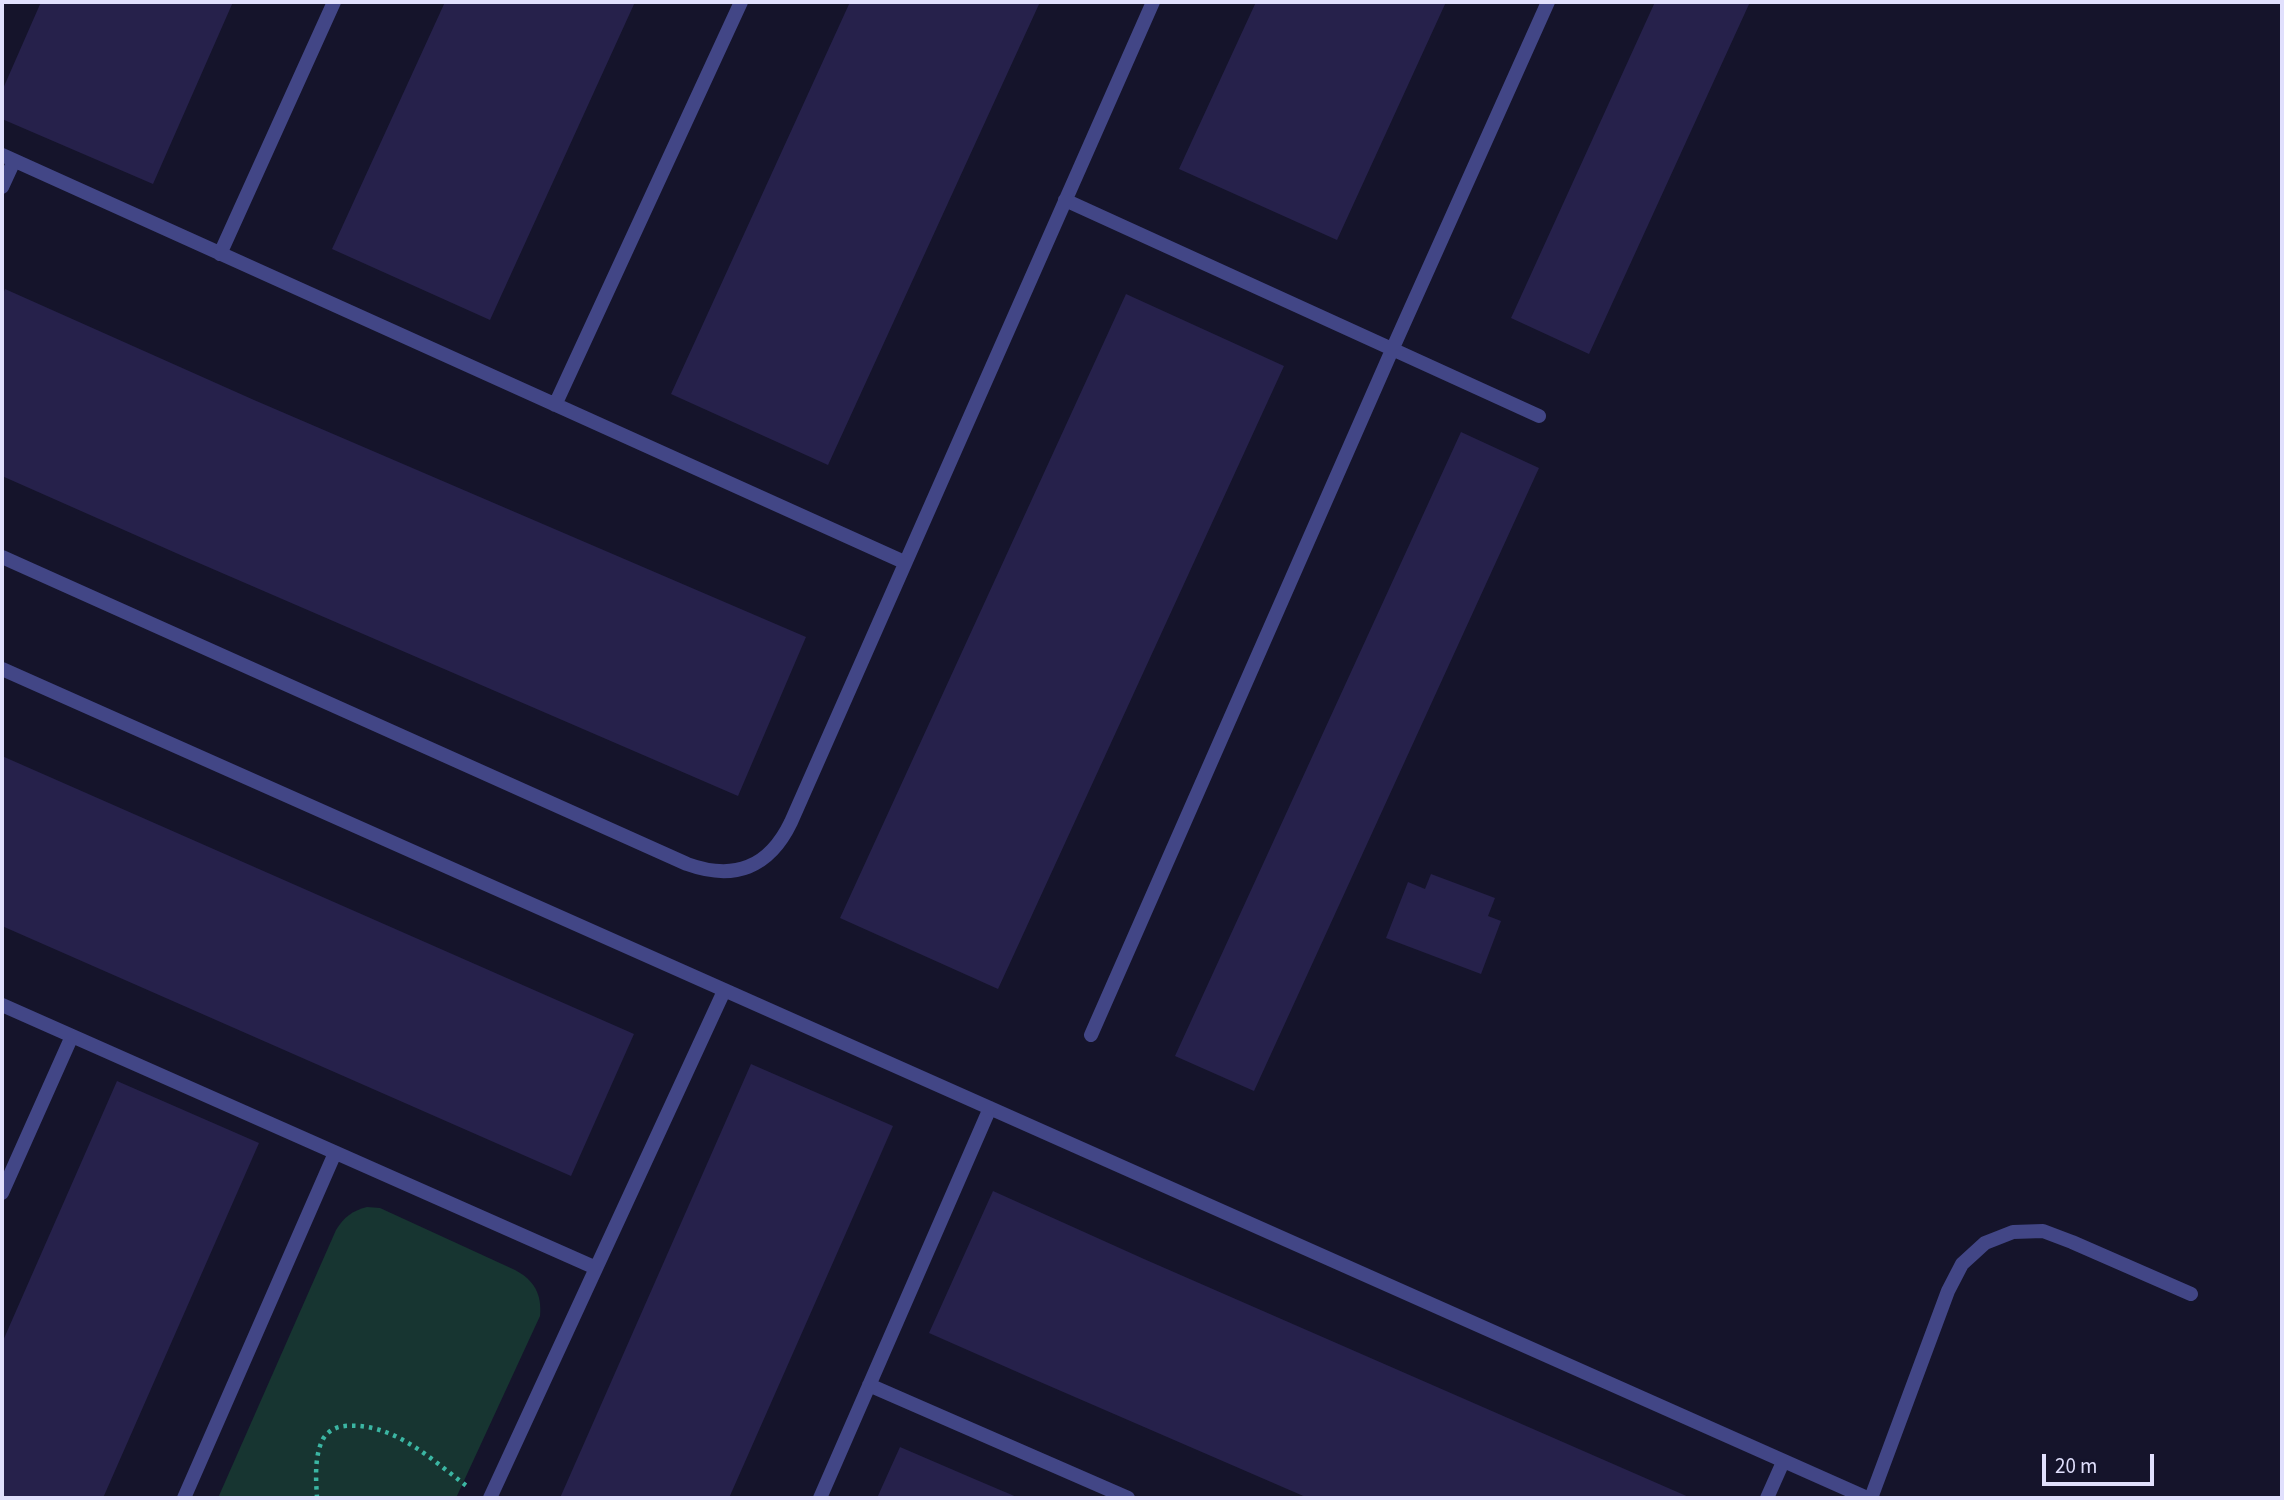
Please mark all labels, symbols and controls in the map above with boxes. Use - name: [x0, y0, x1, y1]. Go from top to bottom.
- scale bar: [2046, 1440, 2158, 1484]
- text: 20 m: [2055, 1451, 2097, 1481]

